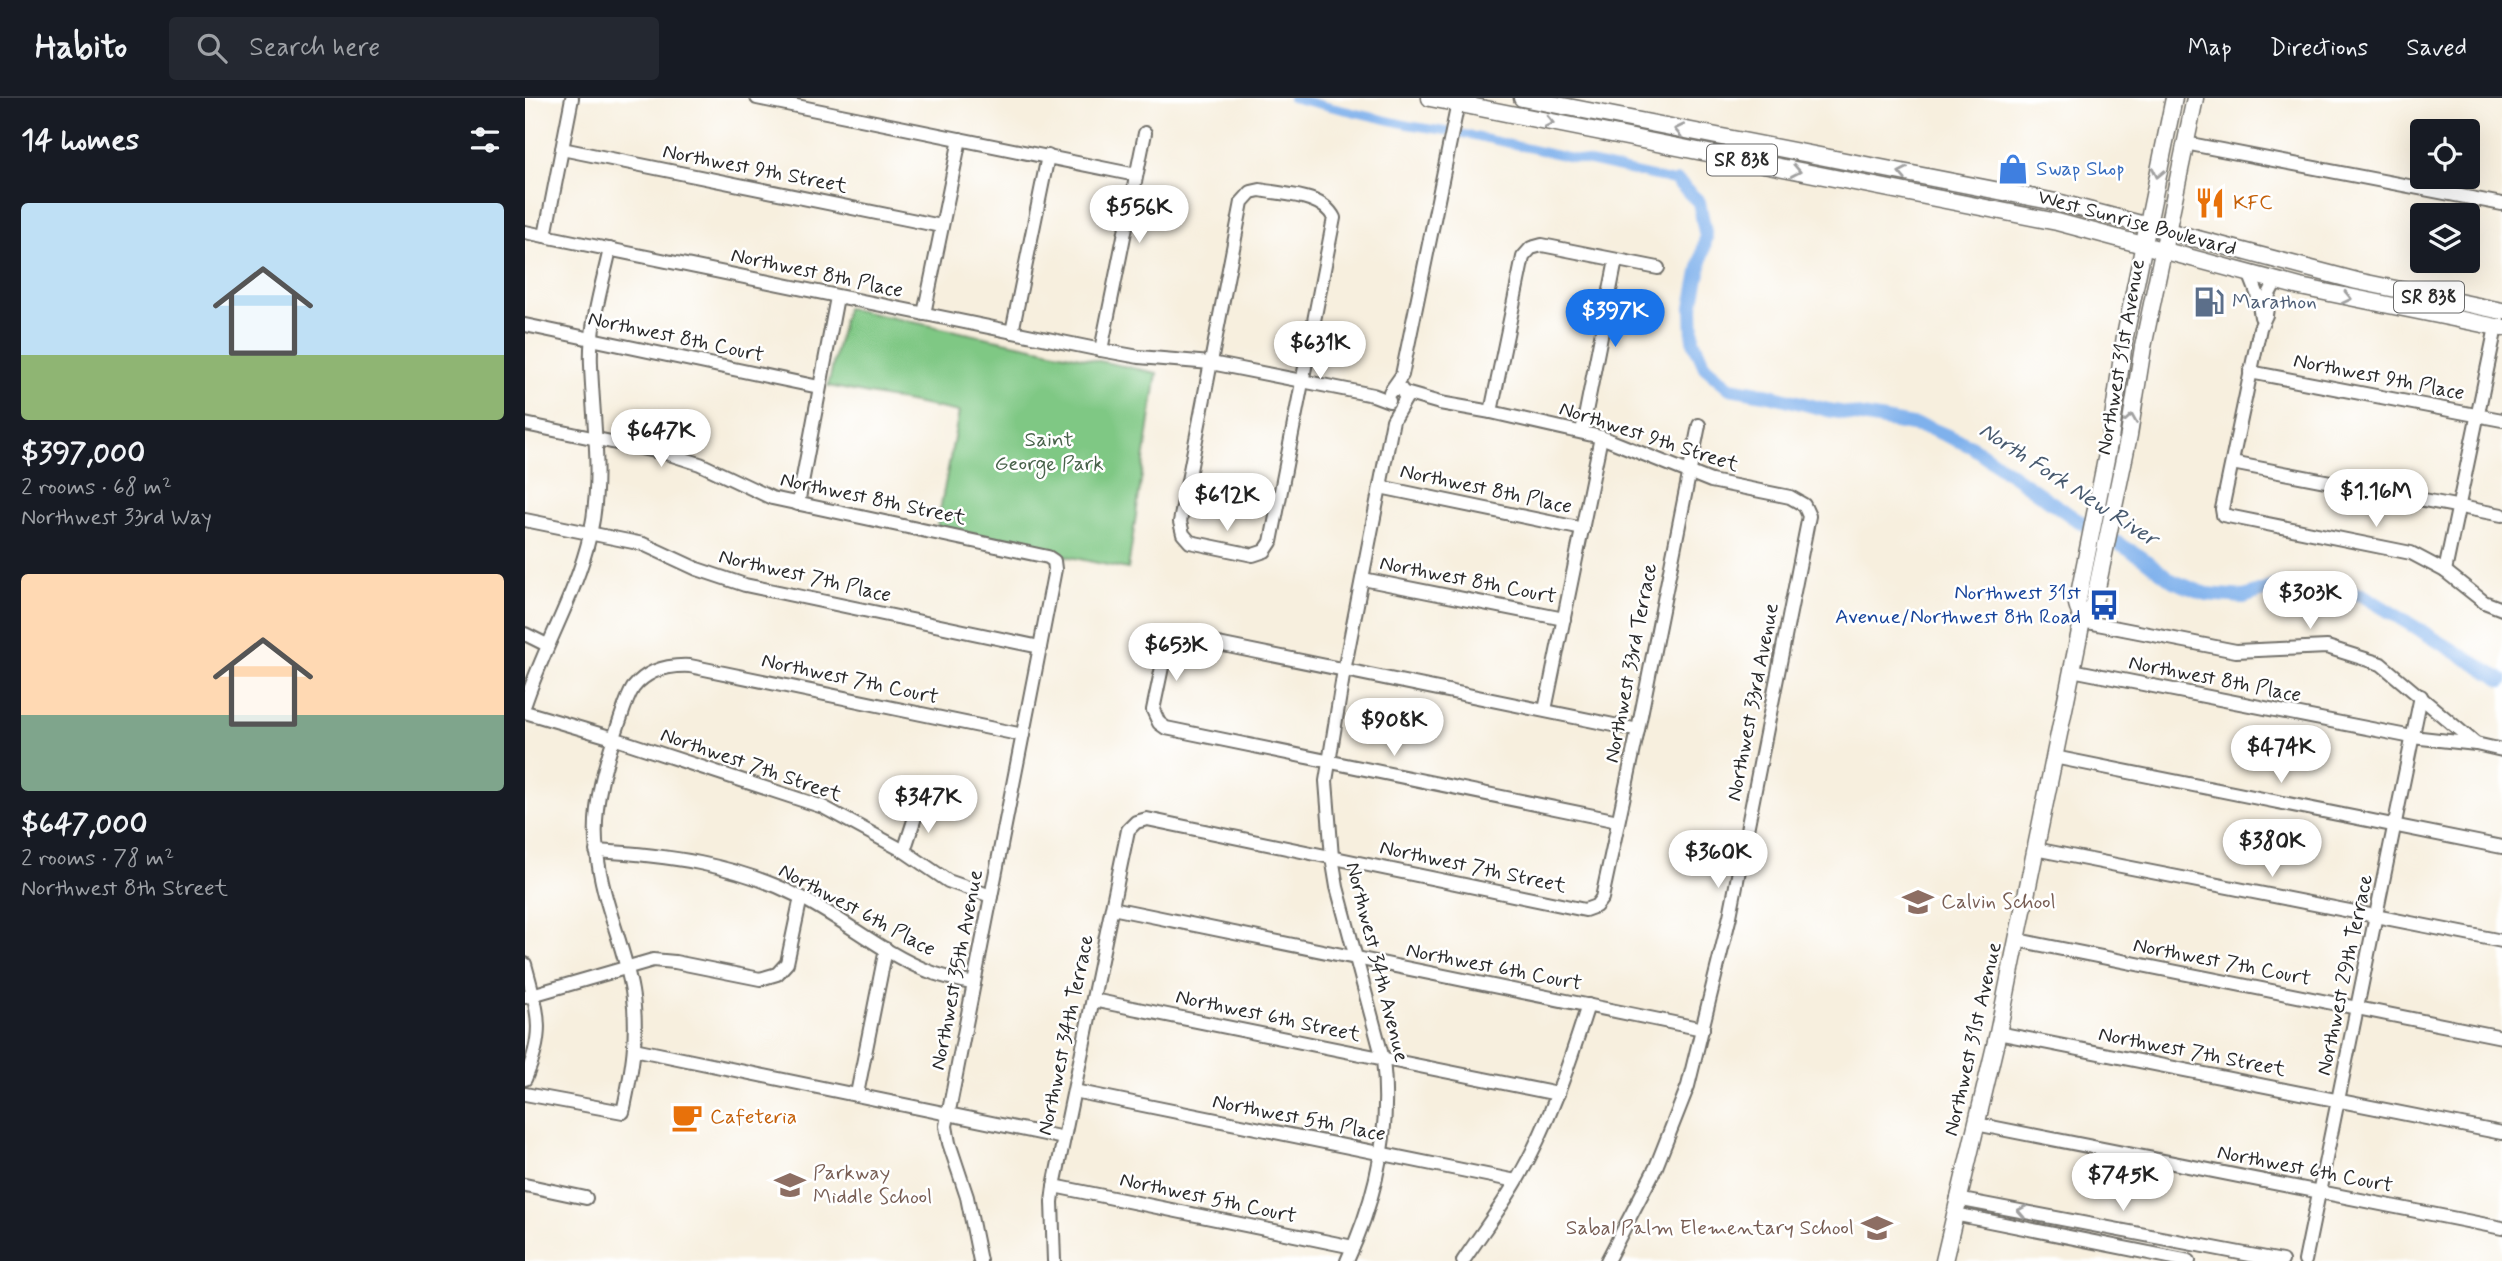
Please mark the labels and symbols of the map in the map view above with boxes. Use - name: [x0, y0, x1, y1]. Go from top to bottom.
- one-way arrow: [1543, 113, 1555, 128]
- one-way arrow: [1673, 123, 1685, 138]
- street label: Northwest 9th Street: [660, 137, 850, 201]
- road number: SR 838: [1707, 144, 1777, 176]
- shop icon: Swap Shop: [1996, 152, 2030, 186]
- place label: Swap Shop: [2036, 155, 2125, 183]
- one-way arrow: [1790, 162, 1802, 177]
- one-way arrow: [1897, 166, 1909, 181]
- one-way arrow: [2152, 167, 2167, 179]
- street label: West Sunrise Boulevard: [2035, 183, 2239, 263]
- pin: $556K: [1090, 186, 1188, 245]
- restaurant icon: KFC: [2193, 186, 2227, 220]
- place label: KFC: [2233, 189, 2273, 217]
- street label: Northwest 8th Place: [728, 241, 906, 305]
- street label: Northwest 31st Avenue: [2090, 257, 2152, 457]
- road number: SR 838: [2394, 281, 2464, 312]
- fuel station icon: Marathon: [2192, 285, 2226, 319]
- place label: Marathon: [2232, 288, 2317, 316]
- pin: $397K: [1566, 289, 1664, 349]
- one-way arrow: [2341, 290, 2353, 305]
- street label: Northwest 8th Court: [585, 305, 767, 369]
- pin: $631K: [1271, 322, 1369, 381]
- street label: Northwest 9th Place: [2291, 347, 2467, 407]
- street label: Northwest 9th Street: [1555, 395, 1743, 479]
- pin: $647K: [612, 410, 710, 469]
- one-way arrow: [2123, 413, 2138, 425]
- water label: North Fork New River: [1973, 416, 2166, 556]
- park label: Saint George Park: [994, 426, 1104, 479]
- street label: Northwest 8th Place: [1397, 457, 1575, 521]
- street label: Northwest 8th Street: [778, 466, 969, 532]
- pin: $1.16M: [2319, 470, 2433, 529]
- pin: $612K: [1178, 474, 1276, 533]
- street label: Northwest 7th Place: [716, 543, 894, 609]
- street label: Northwest 8th Court: [1377, 549, 1559, 611]
- street label: Northwest 33rd Terrace: [1598, 561, 1664, 765]
- pin: $303K: [2261, 572, 2359, 631]
- place label: Northwest 31st Avenue/Northwest 8th Road: [1835, 579, 2081, 631]
- bus stop icon: Northwest 31st Avenue/Northwest 8th Road: [2087, 588, 2121, 622]
- street label: Northwest 33rd Avenue: [1720, 601, 1786, 803]
- pin: $653K: [1127, 624, 1225, 683]
- street label: Northwest 7th Court: [759, 647, 941, 711]
- street label: Northwest 8th Place: [2126, 649, 2304, 709]
- pin: $908K: [1345, 698, 1443, 758]
- street label: Northwest 7th Street: [657, 721, 846, 809]
- pin: $474K: [2232, 726, 2330, 785]
- pin: $347K: [879, 776, 977, 835]
- pin: $380K: [2223, 820, 2321, 879]
- pin: $360K: [1669, 830, 1767, 890]
- street label: Northwest 7th Street: [1377, 834, 1569, 901]
- street label: Northwest 6th Place: [774, 857, 940, 963]
- street label: Northwest 34th Avenue: [1339, 859, 1415, 1065]
- street label: Northwest 35th Avenue: [924, 867, 990, 1073]
- street label: Northwest 29th Terrace: [2310, 872, 2380, 1078]
- school or university icon: Calvin School: [1901, 885, 1935, 919]
- place label: Calvin School: [1941, 888, 2056, 916]
- street label: Northwest 7th Court: [2131, 931, 2313, 993]
- street label: Northwest 34th Terrace: [1031, 932, 1101, 1138]
- street label: Northwest 6th Court: [1404, 936, 1584, 998]
- street label: Northwest 31st Avenue: [1937, 939, 2009, 1139]
- street label: Northwest 6th Street: [1173, 983, 1363, 1049]
- street label: Northwest 7th Street: [2096, 1020, 2289, 1084]
- street label: Northwest 5th Place: [1210, 1087, 1388, 1149]
- cafe icon: Cafeteria: [670, 1100, 704, 1134]
- place label: Cafeteria: [710, 1103, 797, 1131]
- street label: Northwest 6th Court: [2215, 1138, 2395, 1200]
- pin: $745K: [2074, 1154, 2172, 1213]
- place label: Parkway Middle School: [813, 1159, 932, 1211]
- street label: Northwest 5th Court: [1117, 1166, 1299, 1230]
- school or university icon: Parkway Middle School: [773, 1168, 807, 1202]
- one-way arrow: [2016, 1204, 2028, 1219]
- school or university icon: Sabal Palm Elementary School: [1860, 1211, 1894, 1245]
- place label: Sabal Palm Elementary School: [1566, 1214, 1854, 1242]

